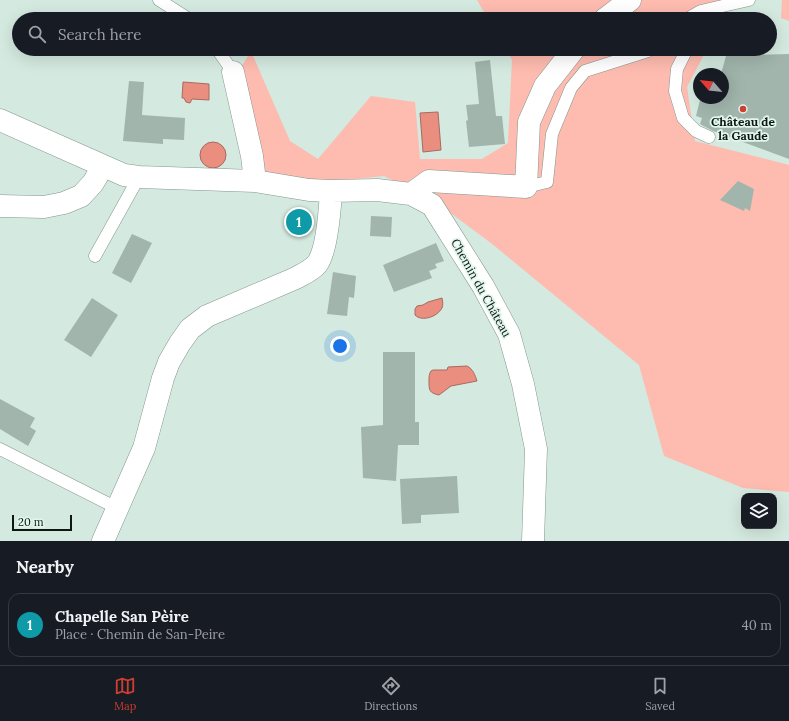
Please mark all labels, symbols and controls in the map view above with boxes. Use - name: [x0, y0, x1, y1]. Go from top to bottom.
- search box: [12, 12, 777, 56]
- icon: search: [26, 23, 48, 45]
- text: Search here: [58, 25, 141, 44]
- north arrow: [693, 68, 729, 104]
- marker: Château de la Gaude: [738, 104, 748, 114]
- place label: Château de la Gaude: [711, 114, 775, 143]
- pin: 1: [286, 207, 312, 237]
- street label: Chemin du Château: [448, 236, 515, 340]
- your location: [330, 336, 350, 356]
- map controls: [741, 493, 777, 529]
- button: layers: [741, 493, 777, 529]
- scale bar: [12, 513, 72, 532]
- text: 20 m: [18, 515, 43, 529]
- text: Nearby: [16, 556, 74, 578]
- text: Chapelle San Pèire: [55, 607, 189, 626]
- text: 1: [27, 617, 33, 634]
- text: 40 m: [742, 617, 772, 634]
- text: Place · Chemin de San-Peire: [55, 626, 225, 643]
- tab: Map: [114, 675, 136, 713]
- tab: Directions: [364, 675, 417, 713]
- tab: Saved: [645, 675, 675, 713]

